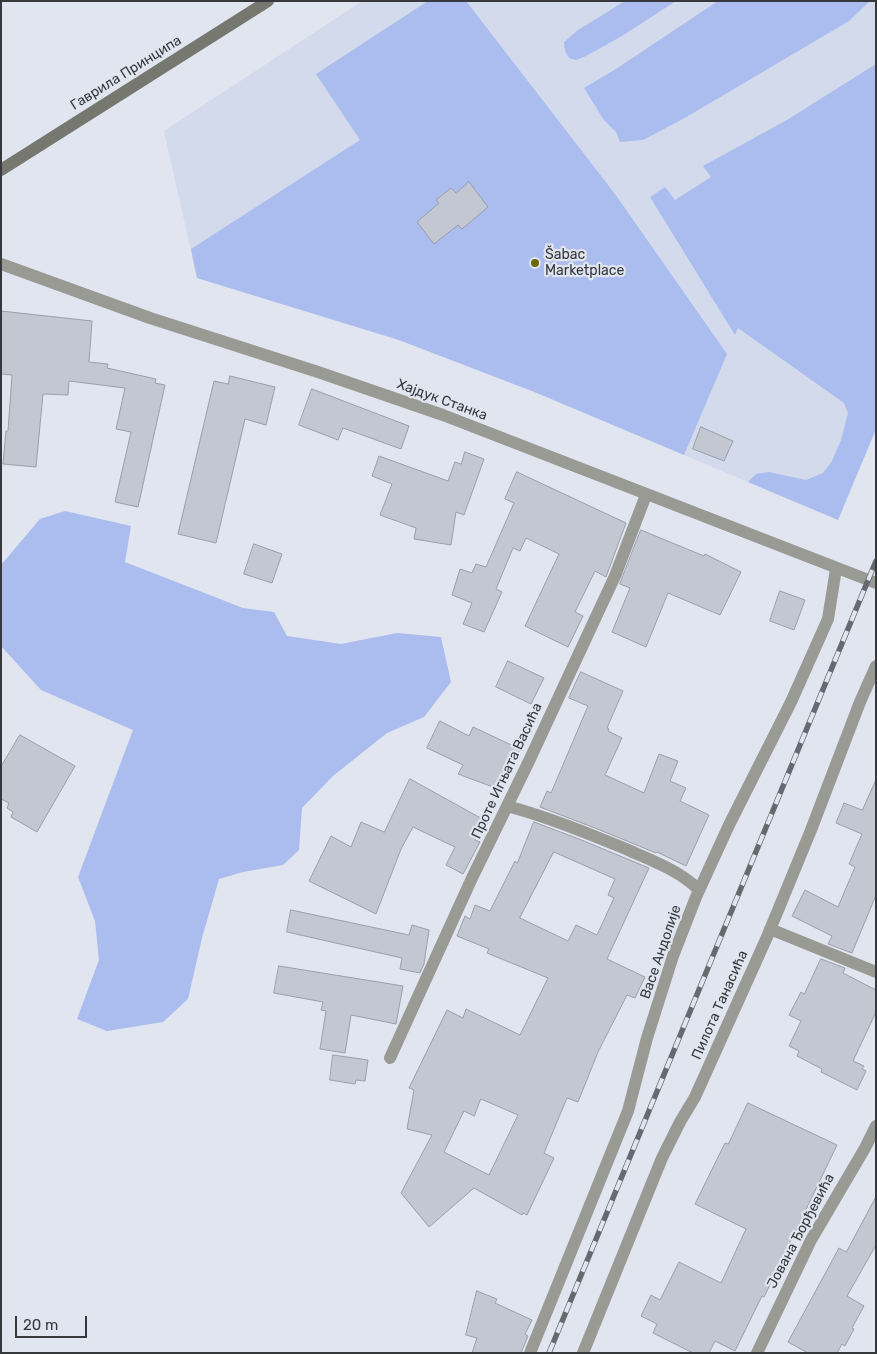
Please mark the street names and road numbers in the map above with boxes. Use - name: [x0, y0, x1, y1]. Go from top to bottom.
- street label: Гаврила Принципа: [67, 32, 185, 114]
- street label: Хајдук Станка: [394, 376, 490, 424]
- street label: Проте Игњата Васића: [468, 700, 546, 842]
- street label: Васе Андолије: [637, 903, 685, 1001]
- street label: Пилота Танасића: [688, 948, 752, 1062]
- street label: Јована Ђорђевића: [764, 1171, 838, 1291]

